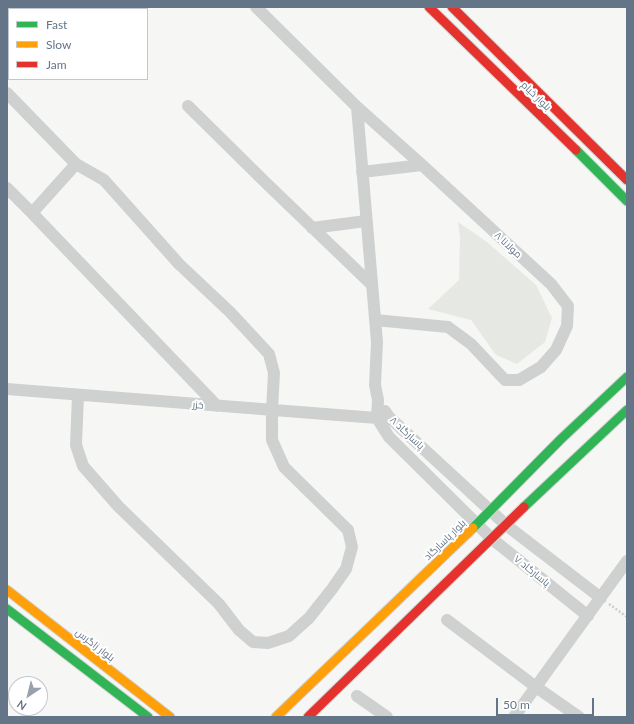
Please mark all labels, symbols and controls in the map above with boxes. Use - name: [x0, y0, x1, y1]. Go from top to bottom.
- legend: [8, 8, 148, 80]
- text: Fast: [46, 17, 67, 32]
- text: Slow: [46, 37, 71, 52]
- text: Jam: [46, 57, 67, 72]
- street label: بلوار خیام: [518, 79, 554, 113]
- street label: مولانا ۸: [492, 229, 524, 261]
- street label: خزر: [192, 399, 204, 411]
- street label: پاسارگاد ۸: [387, 414, 427, 452]
- street label: بلوار پاسارگاد: [422, 517, 468, 563]
- street label: پاسارگاد ۷: [512, 553, 552, 589]
- street label: بلوار زاگرس: [73, 626, 117, 664]
- north arrow: [8, 676, 48, 716]
- scale bar: [498, 690, 596, 716]
- text: 50 m: [503, 697, 530, 712]
- text: N: [14, 698, 29, 713]

